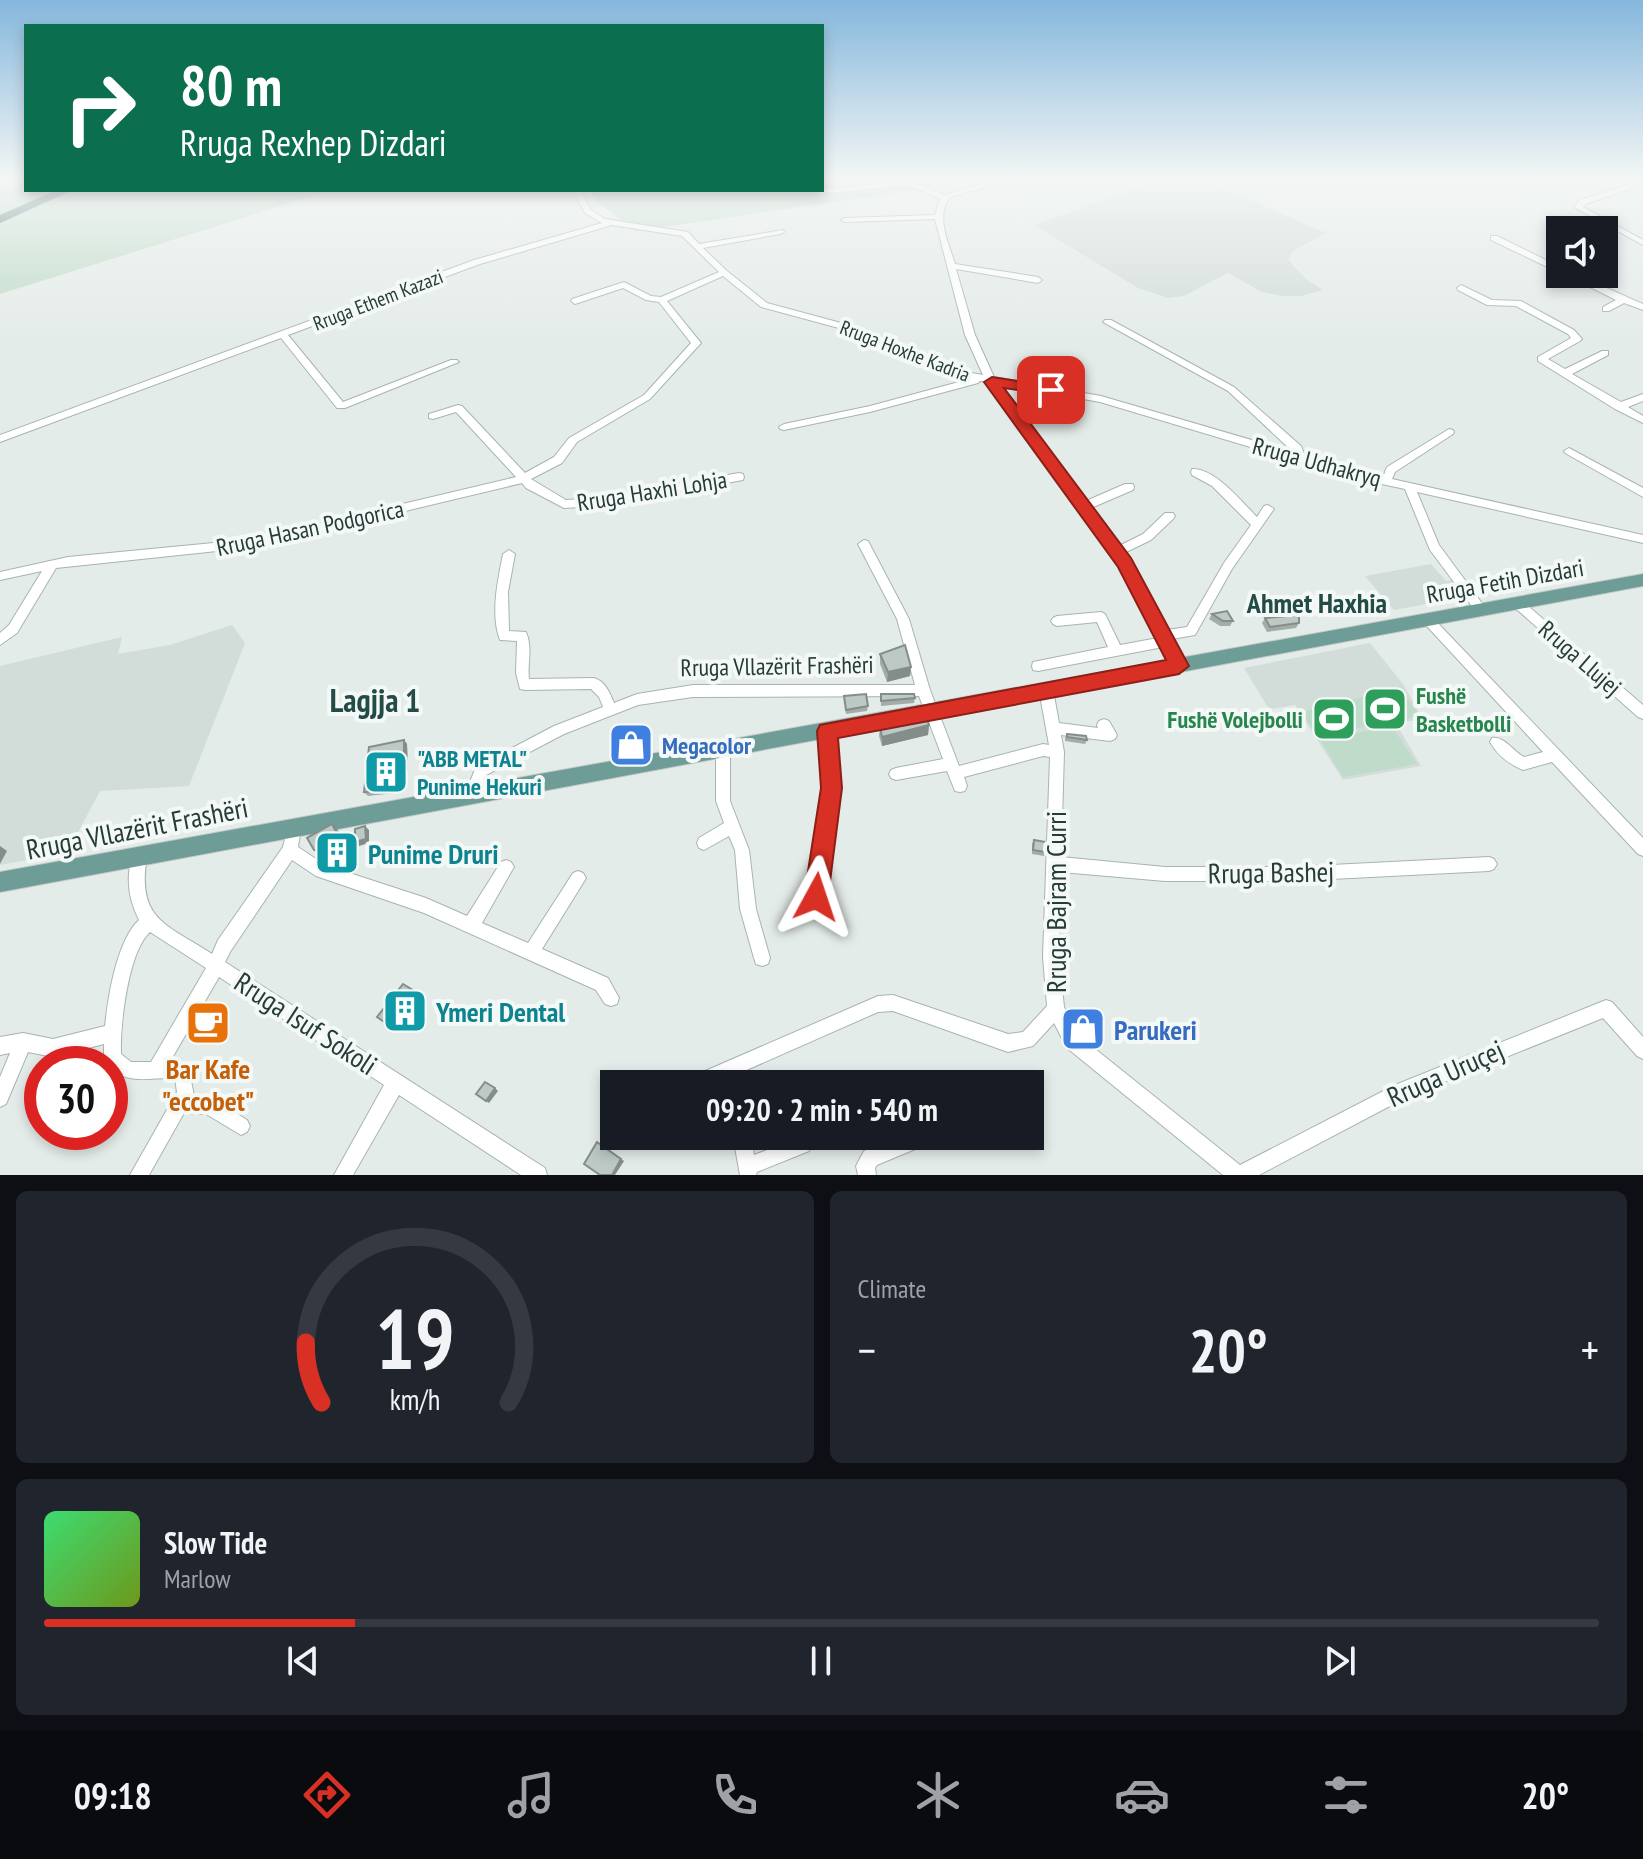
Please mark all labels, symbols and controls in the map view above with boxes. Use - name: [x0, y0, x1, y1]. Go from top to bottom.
- text: 80 m: [180, 49, 282, 121]
- icon: right: [48, 56, 152, 160]
- text: Rruga Rexhep Dizdari: [180, 119, 447, 166]
- map controls: [1546, 216, 1618, 288]
- button: sound: [1546, 216, 1618, 288]
- street label: Rruga Ethem Kazazi: [309, 263, 447, 337]
- street label: Rruga Hoxhe Kadria: [836, 314, 974, 388]
- pin: [1017, 356, 1085, 424]
- icon: arrive: [1029, 368, 1073, 412]
- street label: Rruga Udhakryq: [1249, 430, 1385, 494]
- street label: Rruga Haxhi Lohja: [575, 464, 729, 518]
- street label: Rruga Hasan Podgorica: [213, 493, 407, 563]
- street label: Rruga Fetih Dizdari: [1424, 552, 1586, 610]
- district label: Ahmet Haxhia: [1246, 584, 1387, 621]
- street label: Rruga Llujej: [1532, 614, 1628, 702]
- street label: Rruga Vllazërit Frashëri: [680, 649, 874, 683]
- district label: Lagjja 1: [330, 679, 420, 721]
- place label: Fushë Basketbolli: [1416, 680, 1511, 739]
- sports icon: Fushë Basketbolli: [1361, 685, 1409, 733]
- sports icon: Fushë Volejbolli: [1310, 695, 1358, 743]
- place label: Fushë Volejbolli: [1167, 704, 1303, 735]
- shop icon: Megacolor: [607, 721, 655, 769]
- place label: Megacolor: [662, 730, 752, 761]
- place label: "ABB METAL" Punime Hekuri: [417, 743, 542, 802]
- building icon: "ABB METAL" Punime Hekuri: [362, 748, 410, 796]
- street label: Rruga Vllazërit Frashëri: [23, 788, 251, 868]
- street label: Rruga Bajram Curri: [1037, 811, 1074, 993]
- building icon: Punime Druri: [313, 829, 361, 877]
- place label: Punime Druri: [368, 835, 499, 872]
- street label: Rruga Bashej: [1208, 852, 1334, 892]
- position arrow: [774, 855, 858, 939]
- street label: Rruga Isuf Sokoli: [228, 963, 384, 1083]
- building icon: Ymeri Dental: [381, 987, 429, 1035]
- place label: Ymeri Dental: [435, 993, 565, 1030]
- cafe icon: Bar Kafe "eccobet": [184, 999, 232, 1047]
- shop icon: Parukeri: [1059, 1005, 1107, 1053]
- place label: Parukeri: [1114, 1011, 1197, 1048]
- street label: Rruga Uruçej: [1381, 1031, 1509, 1115]
- speed limit sign: 30: [24, 1046, 128, 1150]
- place label: Bar Kafe "eccobet": [162, 1050, 254, 1119]
- text: 09:20 · 2 min · 540 m: [706, 1090, 938, 1129]
- text: Climate: [858, 1272, 926, 1305]
- text: 19: [375, 1284, 455, 1392]
- text: 20°: [1189, 1311, 1268, 1389]
- text: −: [858, 1321, 876, 1378]
- text: +: [1581, 1321, 1599, 1378]
- text: km/h: [389, 1381, 440, 1418]
- text: Slow Tide: [164, 1523, 267, 1562]
- text: Marlow: [164, 1562, 230, 1595]
- icon: previous: [281, 1639, 325, 1683]
- icon: pause: [799, 1639, 843, 1683]
- icon: next: [1318, 1639, 1362, 1683]
- icon: directions: [299, 1767, 355, 1823]
- icon: music: [503, 1767, 559, 1823]
- icon: phone: [707, 1767, 763, 1823]
- icon: climate: [910, 1767, 966, 1823]
- icon: car: [1114, 1767, 1170, 1823]
- icon: filters: [1318, 1767, 1374, 1823]
- text: 09:18: [74, 1772, 152, 1819]
- text: 20°: [1522, 1772, 1569, 1819]

